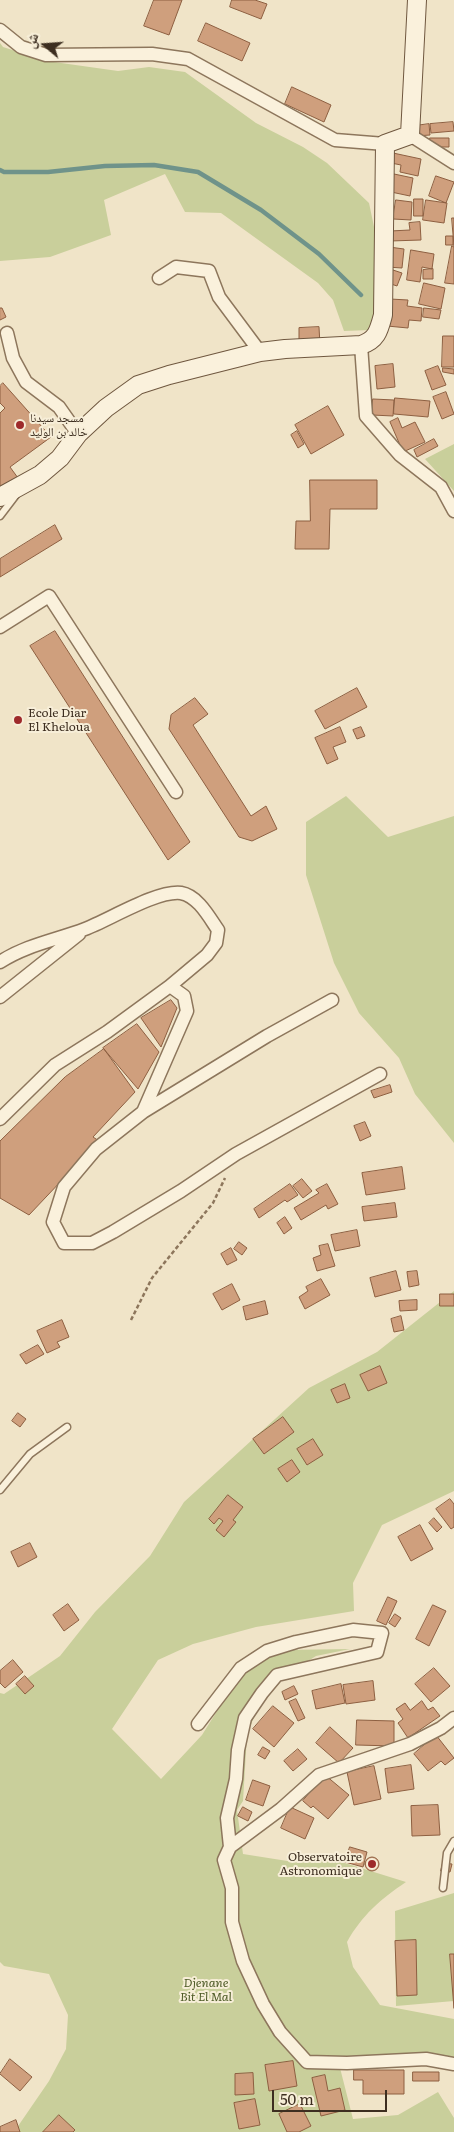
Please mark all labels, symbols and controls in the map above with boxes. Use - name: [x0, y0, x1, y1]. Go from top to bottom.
- north arrow: [20, 20, 70, 70]
- text: ش: [19, 30, 43, 51]
- place label: مسجد سيدنا خالد بن الوليد: [30, 411, 88, 439]
- marker: مسجد سيدنا خالد بن الوليد: [14, 419, 26, 431]
- place label: Ecole Diar El Kheloua: [28, 706, 90, 734]
- marker: Ecole Diar El Kheloua: [12, 714, 24, 726]
- place label: Observatoire Astronomique: [279, 1850, 362, 1878]
- marker: Observatoire Astronomique: [366, 1858, 378, 1870]
- park label: Djenane Bit El Mal: [180, 1976, 232, 2004]
- scale bar: [274, 2080, 389, 2112]
- text: 50 m: [280, 2087, 314, 2110]

